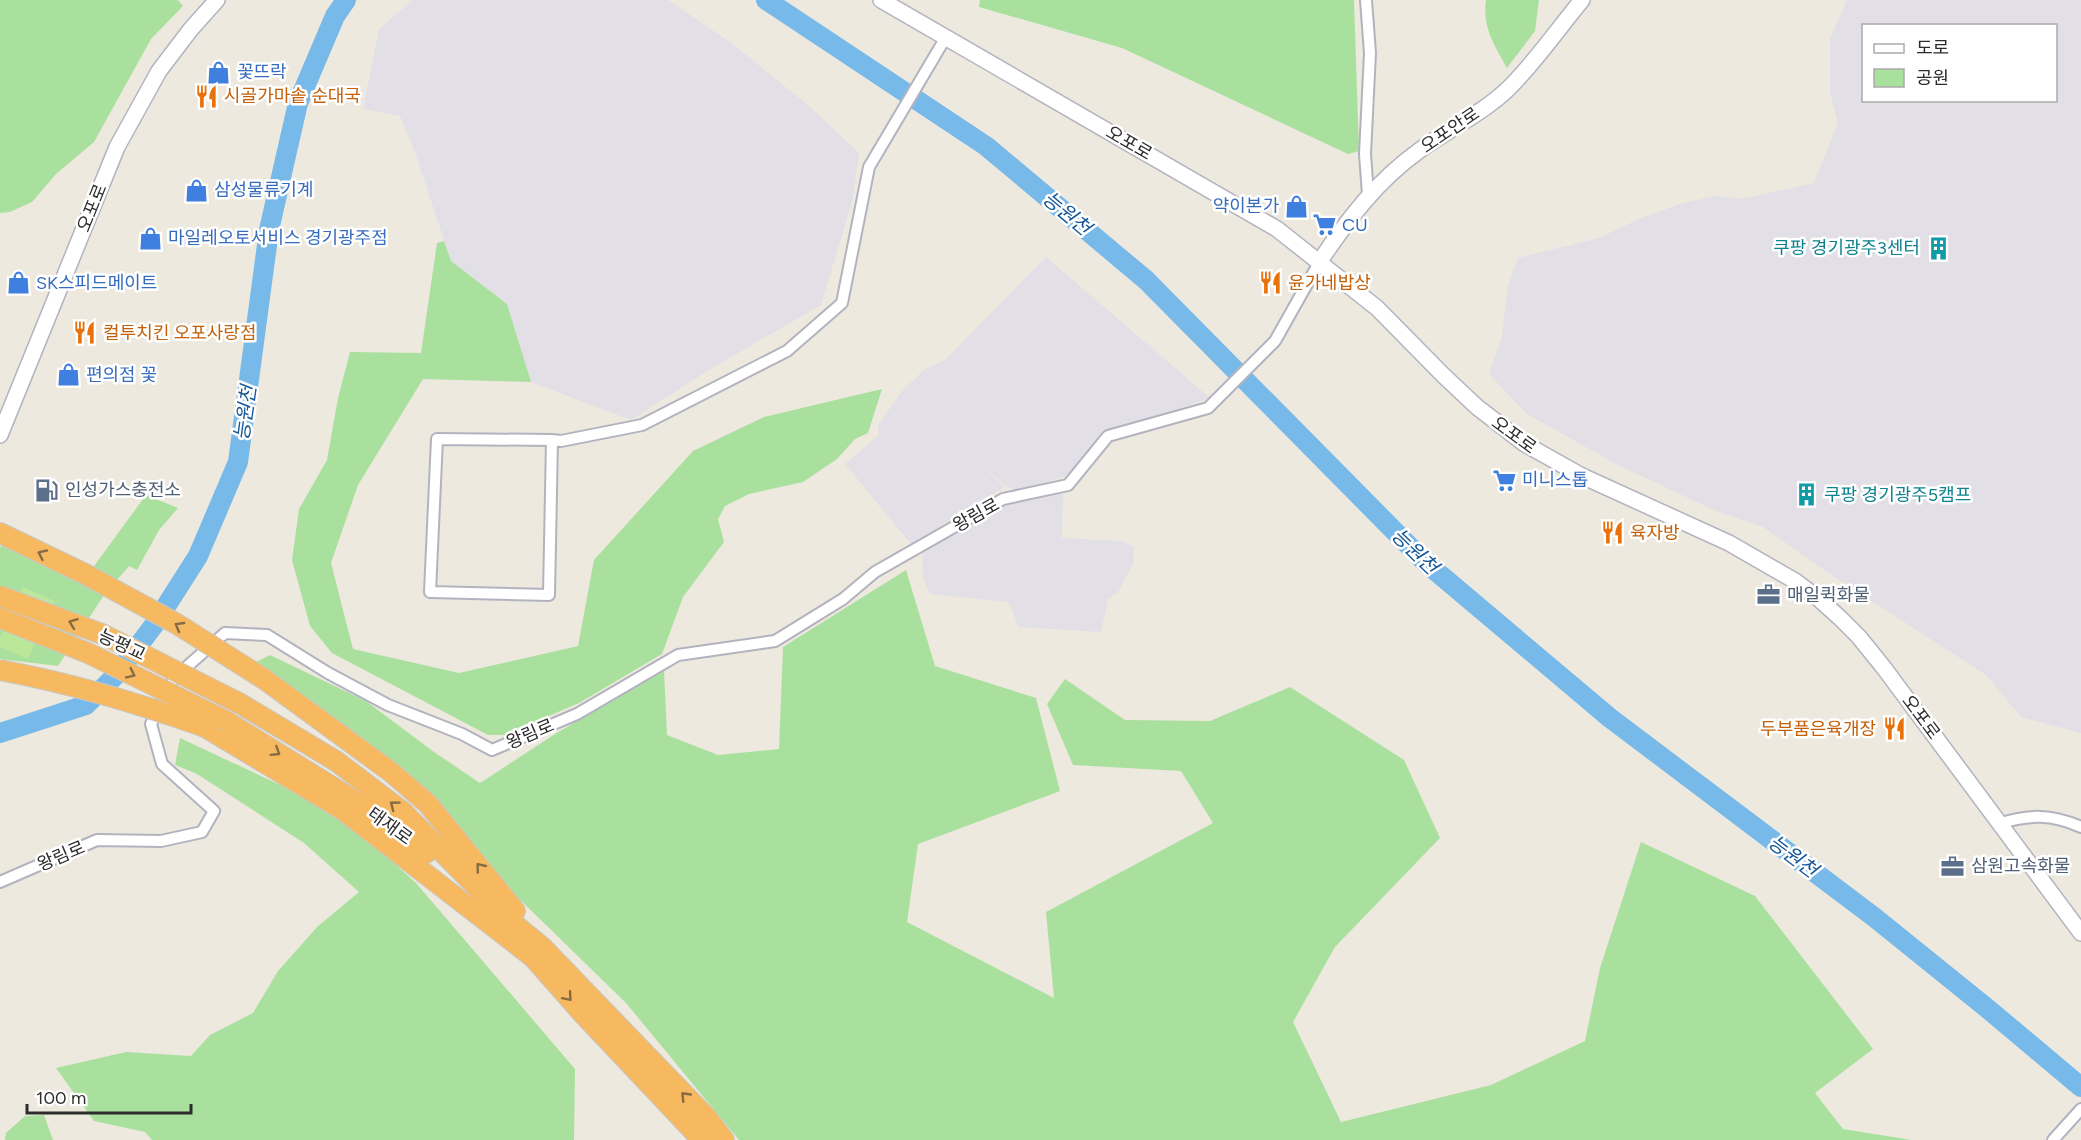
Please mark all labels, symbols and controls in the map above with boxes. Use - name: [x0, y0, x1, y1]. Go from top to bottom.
- legend: [1862, 24, 2057, 102]
- text: 도로: [1916, 37, 1949, 59]
- shop icon: 꽃뜨락: [206, 59, 232, 85]
- place label: 꽃뜨락: [237, 61, 287, 83]
- text: 공원: [1916, 67, 1949, 89]
- restaurant icon: 시골가마솥 순대국: [193, 83, 219, 109]
- place label: 시골가마솥 순대국: [224, 85, 361, 107]
- street label: 오포안로: [1416, 102, 1484, 158]
- street label: 오포로: [1102, 121, 1156, 165]
- shop icon: 삼성물류기계: [183, 177, 209, 203]
- place label: 삼성물류기계: [214, 179, 313, 201]
- street label: 오포로: [72, 181, 112, 235]
- water label: 능원천: [1038, 186, 1098, 242]
- shop icon: 약이본가: [1284, 193, 1310, 219]
- place label: 약이본가: [1213, 195, 1279, 217]
- supermarket icon: CU: [1311, 212, 1337, 238]
- place label: CU: [1342, 214, 1368, 236]
- shop icon: 마일레오토서비스 경기광주점: [137, 225, 163, 251]
- place label: 마일레오토서비스 경기광주점: [168, 227, 388, 249]
- building icon: 쿠팡 경기광주3센터: [1925, 235, 1951, 261]
- place label: 쿠팡 경기광주3센터: [1773, 237, 1920, 259]
- shop icon: SK스피드메이트: [5, 270, 31, 296]
- restaurant icon: 윤가네밥상: [1257, 270, 1283, 296]
- place label: SK스피드메이트: [36, 272, 157, 294]
- place label: 윤가네밥상: [1288, 272, 1371, 294]
- restaurant icon: 컬투치킨 오포사랑점: [72, 320, 98, 346]
- place label: 컬투치킨 오포사랑점: [103, 322, 257, 344]
- shop icon: 편의점 꽃: [55, 362, 81, 388]
- place label: 편의점 꽃: [86, 364, 157, 386]
- water label: 능원천: [229, 381, 261, 442]
- street label: 오포로: [1487, 411, 1541, 459]
- supermarket icon: 미니스톱: [1491, 467, 1517, 493]
- place label: 미니스톱: [1522, 469, 1588, 491]
- fuel station icon: 인성가스충전소: [34, 477, 60, 503]
- place label: 인성가스충전소: [65, 479, 181, 501]
- building icon: 쿠팡 경기광주5캠프: [1793, 482, 1819, 508]
- place label: 쿠팡 경기광주5캠프: [1824, 484, 1971, 506]
- street label: 왕림로: [949, 493, 1003, 537]
- restaurant icon: 육자방: [1599, 520, 1625, 546]
- place label: 육자방: [1630, 522, 1680, 544]
- water label: 능원천: [1387, 523, 1445, 581]
- one-way arrow: [38, 550, 49, 562]
- office icon: 매일퀵화물: [1756, 582, 1782, 608]
- place label: 매일퀵화물: [1787, 584, 1870, 606]
- one-way arrow: [68, 618, 78, 631]
- one-way arrow: [175, 621, 185, 633]
- street label: 능평교: [95, 625, 149, 665]
- one-way arrow: [125, 667, 136, 679]
- street label: 오포로: [1897, 691, 1945, 743]
- street label: 왕림로: [503, 714, 557, 754]
- restaurant icon: 두부품은육개장: [1881, 716, 1907, 742]
- place label: 두부품은육개장: [1760, 718, 1876, 740]
- one-way arrow: [269, 745, 280, 756]
- one-way arrow: [389, 801, 400, 812]
- street label: 태재로: [363, 802, 417, 850]
- water label: 능원천: [1764, 830, 1824, 884]
- street label: 왕림로: [34, 836, 88, 876]
- office icon: 삼원고속화물: [1940, 853, 1966, 879]
- place label: 삼원고속화물: [1971, 855, 2070, 877]
- one-way arrow: [477, 863, 488, 874]
- one-way arrow: [561, 990, 572, 1001]
- scale bar: [27, 1077, 190, 1115]
- text: 100 m: [36, 1087, 86, 1109]
- one-way arrow: [682, 1093, 693, 1104]

